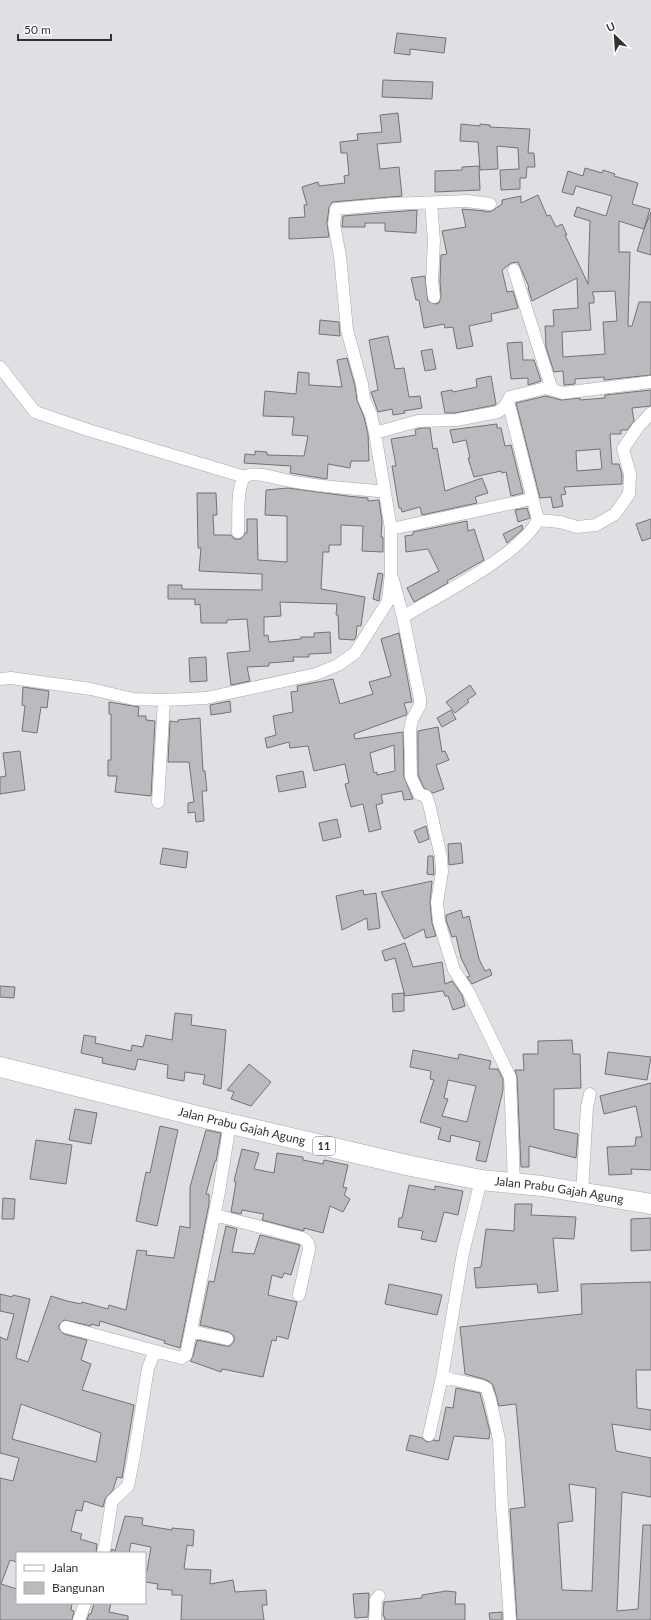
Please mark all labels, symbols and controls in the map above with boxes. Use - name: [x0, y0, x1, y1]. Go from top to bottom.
- scale bar: [18, 16, 111, 42]
- north arrow: [595, 16, 635, 56]
- text: U: [604, 19, 617, 34]
- text: 50 m: [24, 22, 51, 37]
- street label: Jalan Prabu Gajah Agung: [177, 1104, 307, 1148]
- road number: 11: [313, 1137, 335, 1155]
- street label: Jalan Prabu Gajah Agung: [494, 1173, 625, 1206]
- legend: [16, 1552, 146, 1604]
- text: Jalan: [52, 1560, 78, 1575]
- text: Bangunan: [52, 1580, 105, 1595]

